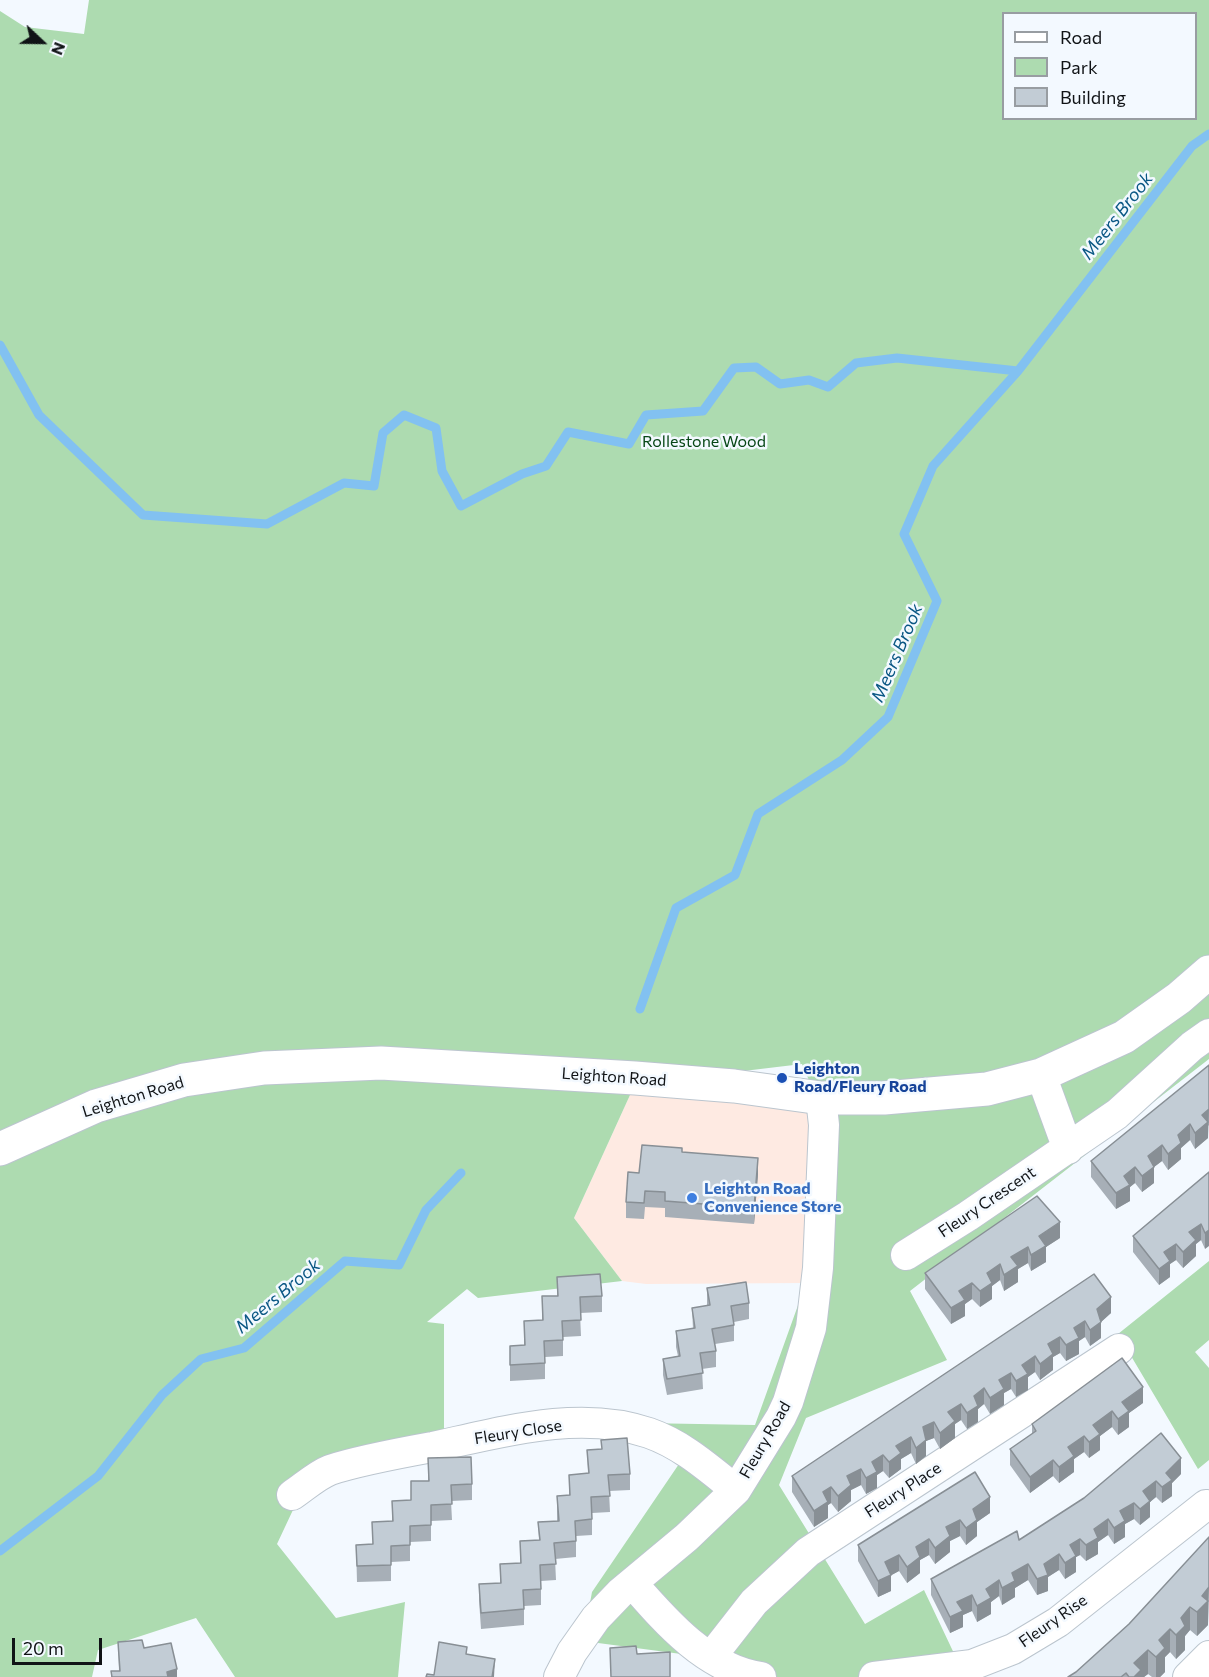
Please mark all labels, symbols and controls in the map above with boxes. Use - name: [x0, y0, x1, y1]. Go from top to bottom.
- north arrow: [12, 12, 72, 72]
- legend: [1002, 12, 1197, 120]
- text: Road: [1060, 26, 1102, 48]
- text: N: [48, 40, 70, 58]
- text: Park: [1060, 56, 1098, 78]
- text: Building: [1060, 86, 1126, 108]
- water label: Meers Brook: [1076, 168, 1158, 264]
- park label: Rollestone Wood: [642, 432, 766, 452]
- water label: Meers Brook: [867, 601, 927, 705]
- place label: Leighton Road/Fleury Road: [794, 1059, 927, 1097]
- street label: Leighton Road: [561, 1064, 667, 1090]
- marker: Leighton Road/Fleury Road: [775, 1071, 789, 1085]
- street label: Leighton Road: [80, 1072, 186, 1122]
- street label: Fleury Crescent: [935, 1162, 1039, 1242]
- place label: Leighton Road Convenience Store: [704, 1179, 841, 1217]
- marker: Leighton Road Convenience Store: [685, 1191, 699, 1205]
- water label: Meers Brook: [231, 1254, 325, 1338]
- street label: Fleury Road: [735, 1398, 795, 1482]
- street label: Fleury Close: [473, 1416, 563, 1448]
- street label: Fleury Place: [861, 1458, 945, 1522]
- street label: Fleury Rise: [1015, 1591, 1091, 1651]
- scale bar: [15, 1626, 105, 1664]
- text: 20 m: [23, 1637, 64, 1659]

